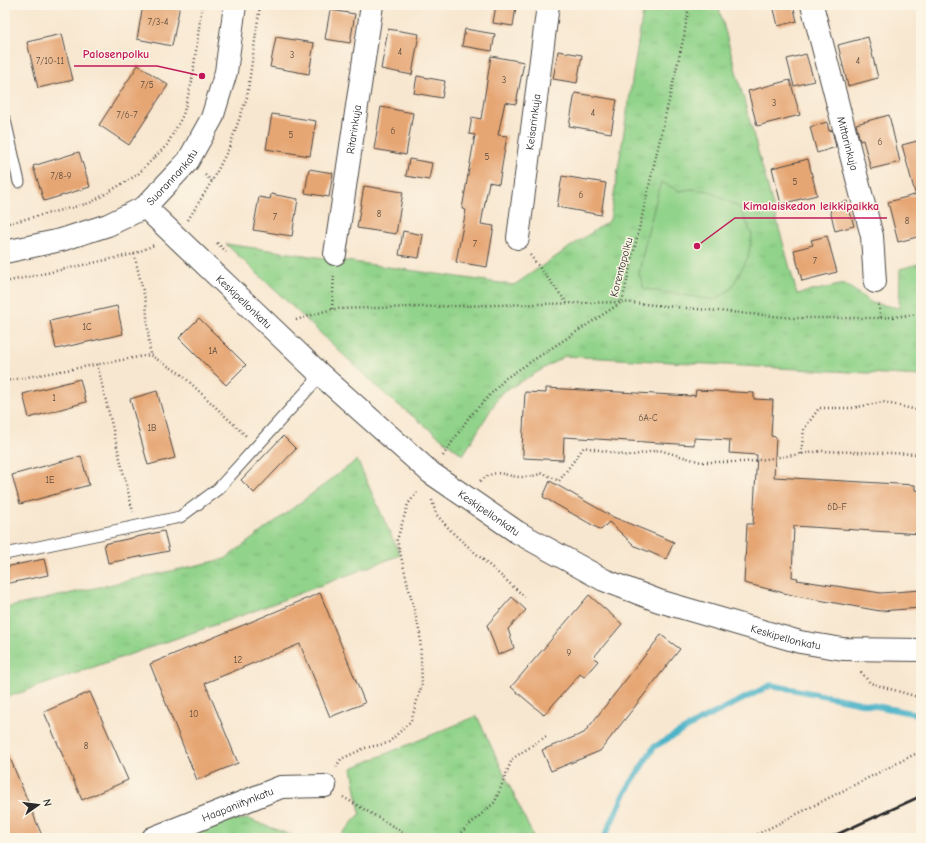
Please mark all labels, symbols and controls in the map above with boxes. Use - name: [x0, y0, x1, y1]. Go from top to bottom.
- house number: 7/3-4: [148, 17, 168, 27]
- callout: Palosenpolku: [74, 42, 157, 66]
- text: Palosenpolku: [83, 47, 149, 61]
- house number: 4: [398, 47, 402, 57]
- house number: 3: [290, 50, 294, 60]
- house number: 7/10-11: [36, 56, 64, 66]
- house number: 4: [856, 56, 860, 66]
- house number: 3: [502, 75, 506, 85]
- house number: 7/5: [140, 80, 154, 90]
- street label: Keisarinkuja: [523, 93, 544, 151]
- house number: 3: [772, 98, 776, 108]
- street label: Ritarinkuja: [344, 104, 364, 155]
- house number: 4: [591, 108, 595, 118]
- house number: 7/6-7: [117, 110, 138, 120]
- street label: Mittarinkuja: [834, 115, 861, 172]
- house number: 6: [391, 126, 396, 136]
- house number: 5: [289, 130, 294, 140]
- house number: 6: [878, 137, 883, 147]
- street label: Suorannankatu: [144, 147, 200, 208]
- house number: 5: [485, 152, 490, 162]
- house number: 7/8-9: [50, 171, 72, 181]
- house number: 5: [793, 177, 798, 187]
- house number: 6: [579, 190, 584, 200]
- callout: Kimalaiskedon leikkipaikka: [735, 194, 887, 218]
- text: Kimalaiskedon leikkipaikka: [743, 199, 879, 213]
- house number: 8: [377, 209, 382, 219]
- house number: 7: [273, 212, 278, 222]
- house number: 8: [905, 216, 910, 226]
- street label: Korentopolku: [607, 236, 636, 298]
- house number: 7: [473, 239, 478, 249]
- house number: 7: [813, 256, 818, 266]
- street label: Keskipellonkatu: [213, 272, 274, 331]
- house number: 1C: [82, 322, 92, 332]
- house number: 1A: [209, 346, 217, 356]
- house number: 1: [52, 393, 56, 403]
- house number: 6A-C: [639, 413, 658, 423]
- house number: 1B: [147, 423, 157, 433]
- house number: 1E: [46, 475, 55, 485]
- street label: Keskipellonkatu: [455, 488, 522, 539]
- house number: 6D-F: [827, 502, 847, 512]
- street label: Keskipellonkatu: [749, 622, 822, 652]
- house number: 9: [567, 648, 572, 658]
- house number: 12: [234, 655, 242, 665]
- house number: 10: [189, 709, 199, 719]
- house number: 8: [84, 741, 89, 751]
- north arrow: [18, 785, 58, 825]
- street label: Haapaniitynkatu: [200, 785, 275, 825]
- text: N: [40, 798, 54, 808]

